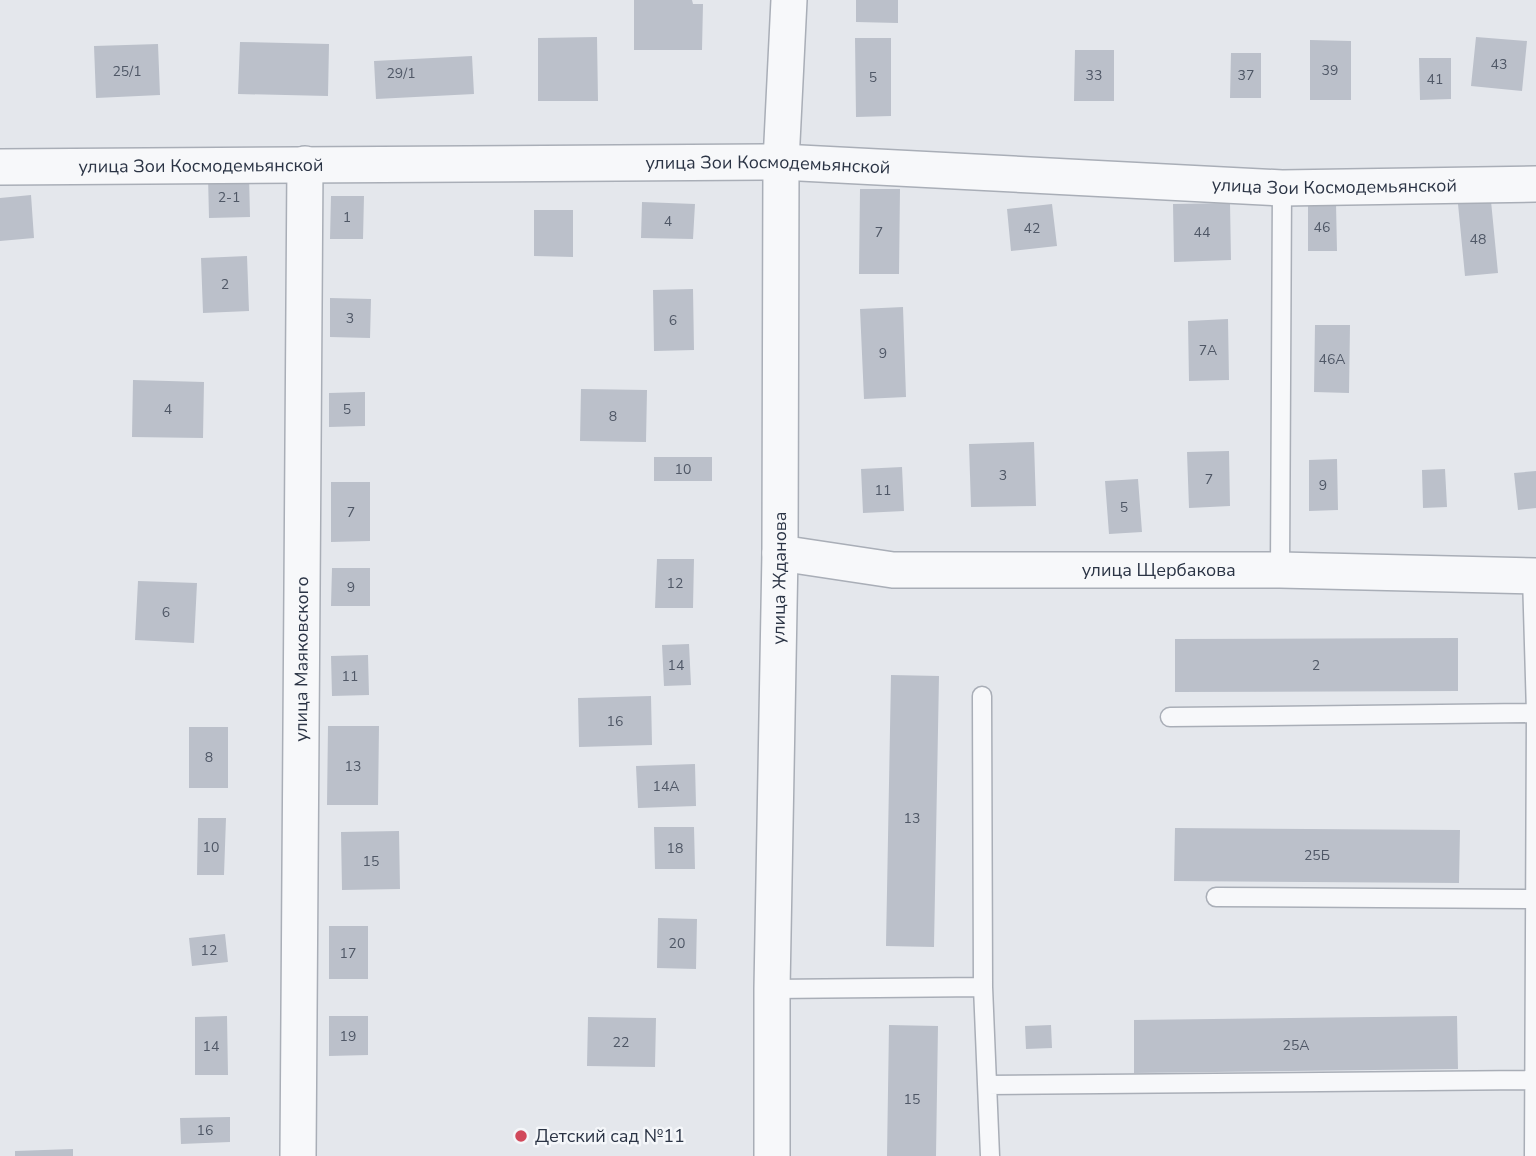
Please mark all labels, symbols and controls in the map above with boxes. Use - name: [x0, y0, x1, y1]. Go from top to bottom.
- house number: 43: [1491, 55, 1507, 74]
- house number: 39: [1322, 61, 1338, 80]
- house number: 25/1: [112, 62, 142, 81]
- house number: 29/1: [386, 64, 416, 83]
- house number: 33: [1086, 66, 1102, 85]
- house number: 37: [1238, 66, 1254, 85]
- house number: 5: [869, 68, 877, 87]
- house number: 41: [1427, 70, 1443, 89]
- street label: улица Зои Космодемьянской: [645, 150, 891, 180]
- street label: улица Зои Космодемьянской: [78, 153, 324, 178]
- street label: улица Зои Космодемьянской: [1211, 172, 1457, 200]
- house number: 2-1: [218, 188, 240, 207]
- house number: 1: [343, 208, 351, 227]
- house number: 4: [664, 212, 672, 231]
- house number: 46: [1314, 218, 1330, 237]
- house number: 42: [1024, 219, 1040, 238]
- house number: 7: [875, 223, 883, 242]
- house number: 44: [1194, 223, 1210, 242]
- house number: 48: [1470, 230, 1486, 249]
- house number: 2: [221, 275, 229, 294]
- house number: 3: [346, 309, 354, 328]
- house number: 6: [669, 311, 677, 330]
- house number: 7А: [1199, 341, 1217, 360]
- house number: 9: [879, 344, 887, 363]
- house number: 46А: [1318, 350, 1346, 369]
- house number: 4: [164, 400, 172, 419]
- house number: 5: [343, 400, 351, 419]
- house number: 8: [609, 407, 617, 426]
- house number: 10: [675, 460, 691, 479]
- house number: 3: [999, 466, 1007, 485]
- house number: 7: [1205, 470, 1213, 489]
- house number: 9: [1319, 476, 1327, 495]
- house number: 11: [875, 481, 891, 500]
- house number: 5: [1120, 498, 1128, 517]
- house number: 7: [347, 503, 355, 522]
- street label: улица Жданова: [766, 512, 792, 645]
- street label: улица Щербакова: [1082, 558, 1236, 582]
- house number: 12: [667, 574, 683, 593]
- street label: улица Маяковского: [289, 576, 314, 742]
- house number: 9: [347, 578, 355, 597]
- house number: 6: [162, 603, 170, 622]
- house number: 14: [668, 656, 684, 675]
- house number: 2: [1312, 656, 1320, 675]
- house number: 11: [342, 667, 358, 686]
- house number: 16: [607, 712, 623, 731]
- house number: 8: [205, 748, 213, 767]
- house number: 13: [345, 757, 361, 776]
- house number: 14А: [652, 777, 680, 796]
- house number: 13: [904, 809, 920, 828]
- house number: 10: [203, 838, 219, 857]
- house number: 18: [667, 839, 683, 858]
- house number: 25Б: [1304, 846, 1330, 865]
- house number: 15: [363, 852, 379, 871]
- house number: 20: [669, 934, 685, 953]
- house number: 12: [201, 941, 217, 960]
- house number: 17: [340, 944, 356, 963]
- house number: 19: [340, 1027, 356, 1046]
- house number: 22: [613, 1033, 629, 1052]
- house number: 25А: [1282, 1036, 1310, 1055]
- house number: 14: [203, 1037, 219, 1056]
- house number: 15: [904, 1090, 920, 1109]
- house number: 16: [197, 1121, 213, 1140]
- place label: Детский сад №11: [535, 1124, 685, 1148]
- marker: Детский сад №11: [513, 1128, 529, 1144]

